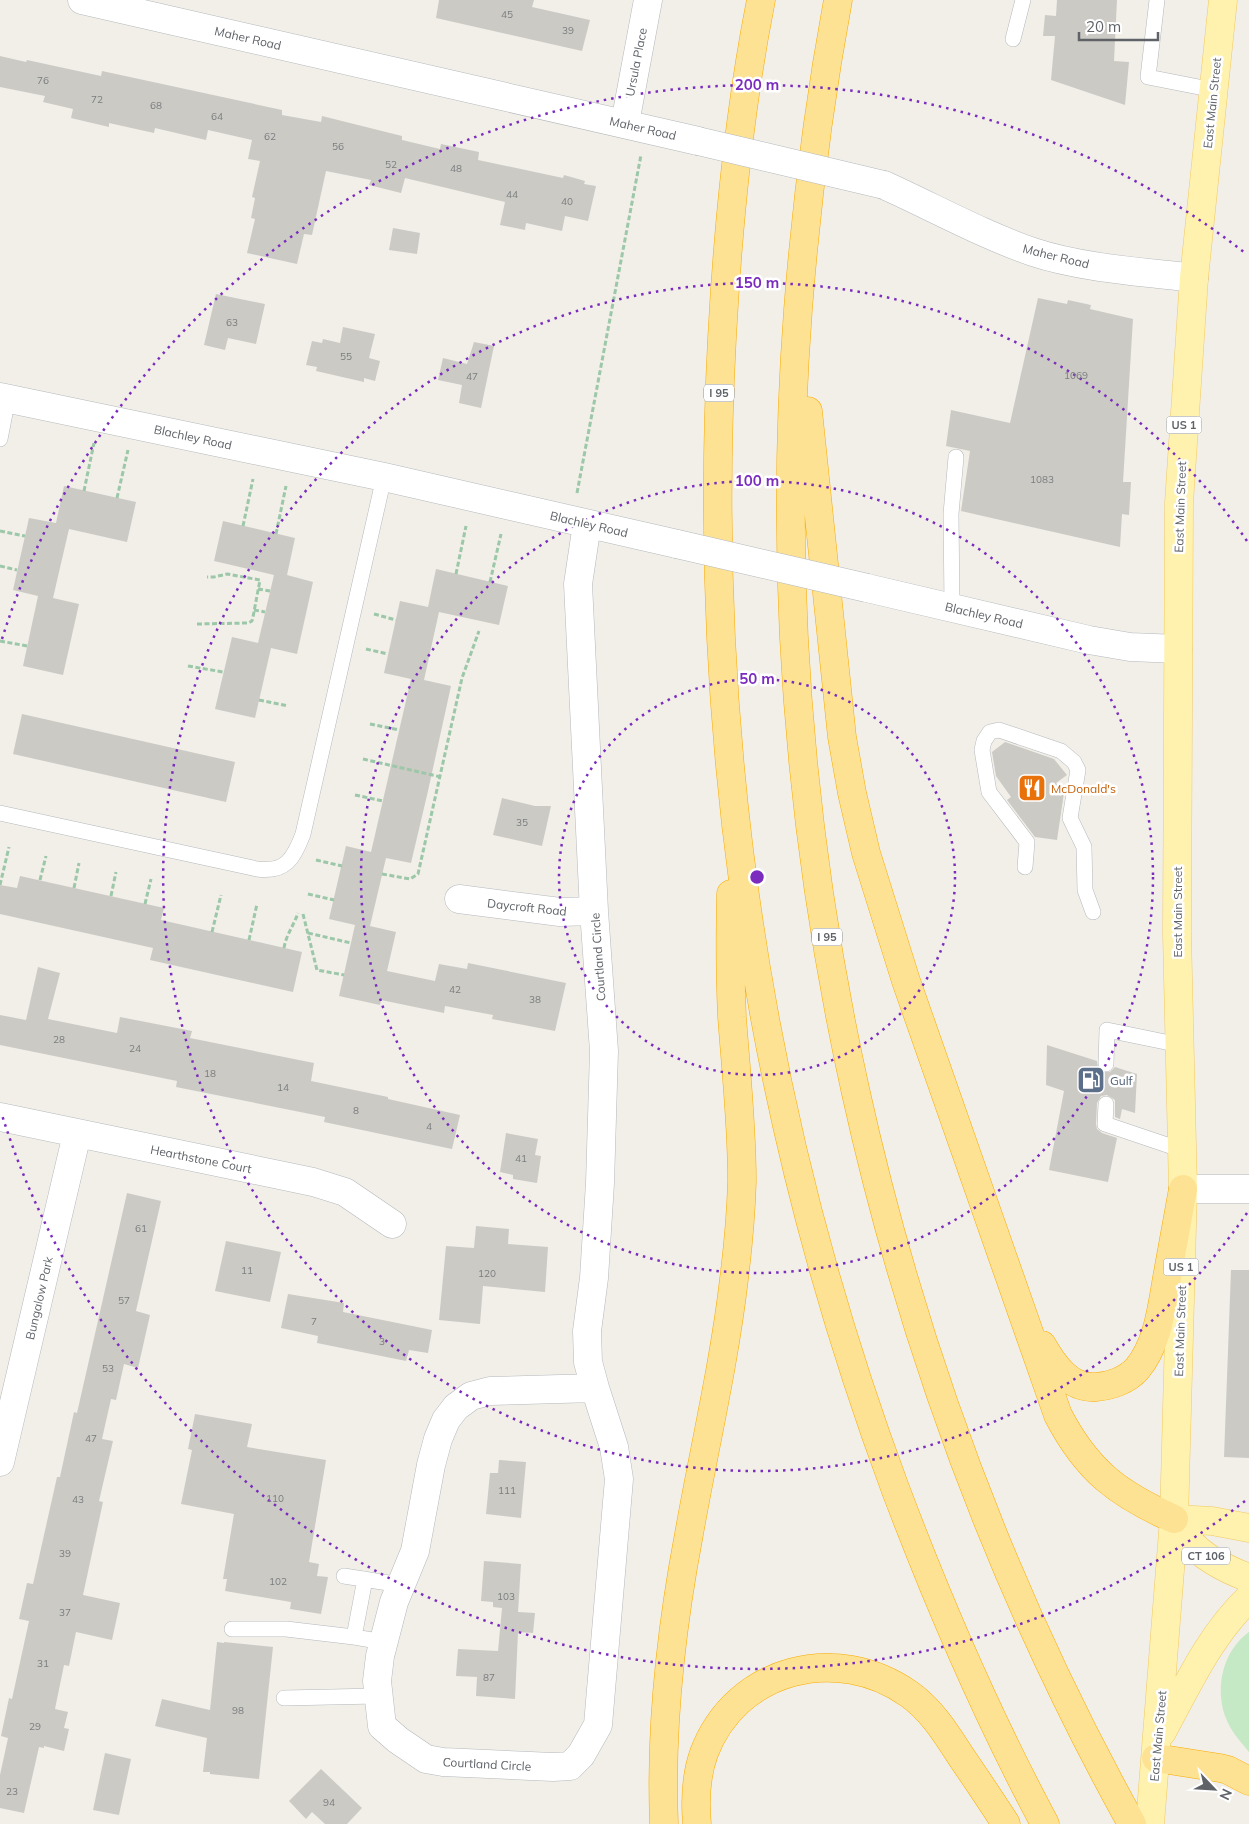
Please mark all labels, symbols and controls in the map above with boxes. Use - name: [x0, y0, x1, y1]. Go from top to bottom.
- house number: 45: [501, 8, 513, 21]
- scale bar: [1079, 10, 1158, 42]
- text: 20 m: [1086, 17, 1121, 36]
- street label: Maher Road: [213, 23, 283, 53]
- house number: 39: [562, 24, 574, 37]
- street label: Ursula Place: [622, 27, 650, 97]
- street label: East Main Street: [1200, 57, 1224, 149]
- house number: 76: [37, 74, 49, 87]
- text: 200 m: [735, 75, 779, 94]
- house number: 72: [91, 93, 103, 106]
- house number: 68: [150, 99, 162, 112]
- house number: 64: [211, 110, 223, 123]
- street label: Maher Road: [608, 113, 678, 143]
- house number: 62: [264, 130, 276, 143]
- house number: 56: [332, 140, 344, 153]
- house number: 52: [385, 158, 397, 171]
- house number: 48: [450, 162, 462, 175]
- house number: 44: [506, 188, 518, 201]
- house number: 40: [561, 195, 573, 208]
- street label: Maher Road: [1021, 241, 1091, 271]
- text: 150 m: [735, 273, 779, 292]
- house number: 63: [226, 316, 238, 329]
- house number: 55: [340, 350, 352, 363]
- house number: 1069: [1064, 369, 1088, 382]
- house number: 47: [466, 370, 478, 383]
- road number: I 95: [704, 384, 734, 402]
- road number: US 1: [1166, 416, 1202, 434]
- street label: Blachley Road: [153, 421, 233, 453]
- street label: East Main Street: [1171, 461, 1189, 553]
- text: 100 m: [735, 471, 779, 490]
- house number: 1083: [1030, 473, 1054, 486]
- street label: Blachley Road: [549, 508, 629, 540]
- street label: Blachley Road: [944, 599, 1024, 631]
- text: 50 m: [739, 669, 775, 688]
- restaurant icon: McDonald's: [1017, 773, 1047, 803]
- place label: McDonald's: [1051, 781, 1116, 796]
- house number: 35: [516, 816, 528, 829]
- street label: East Main Street: [1170, 866, 1185, 958]
- centre of rings: [748, 868, 766, 886]
- street label: Daycroft Road: [486, 895, 568, 919]
- street label: Courtland Circle: [587, 912, 609, 1002]
- road number: I 95: [812, 929, 842, 946]
- house number: 42: [449, 983, 461, 996]
- house number: 38: [529, 993, 541, 1006]
- house number: 28: [53, 1033, 65, 1046]
- house number: 24: [129, 1042, 141, 1055]
- fuel station icon: Gulf: [1076, 1065, 1106, 1095]
- house number: 18: [204, 1067, 216, 1080]
- place label: Gulf: [1110, 1073, 1134, 1088]
- house number: 14: [277, 1081, 289, 1094]
- house number: 8: [353, 1104, 359, 1117]
- house number: 4: [426, 1120, 432, 1133]
- street label: Hearthstone Court: [149, 1142, 253, 1176]
- house number: 41: [515, 1152, 527, 1165]
- house number: 61: [135, 1222, 147, 1235]
- street label: Bungalow Park: [22, 1254, 56, 1341]
- road number: US 1: [1164, 1258, 1198, 1276]
- house number: 11: [241, 1264, 253, 1277]
- house number: 120: [478, 1267, 496, 1280]
- street label: East Main Street: [1171, 1285, 1189, 1377]
- house number: 57: [118, 1294, 130, 1307]
- house number: 7: [311, 1315, 317, 1328]
- house number: 3: [379, 1335, 385, 1348]
- house number: 53: [102, 1362, 114, 1375]
- house number: 47: [85, 1432, 97, 1445]
- house number: 111: [498, 1484, 516, 1497]
- house number: 110: [266, 1492, 284, 1505]
- house number: 43: [72, 1493, 84, 1506]
- house number: 39: [59, 1547, 71, 1560]
- road number: CT 106: [1182, 1548, 1230, 1564]
- house number: 102: [269, 1575, 287, 1588]
- house number: 103: [497, 1590, 515, 1603]
- house number: 37: [59, 1606, 71, 1619]
- house number: 31: [37, 1657, 49, 1670]
- house number: 87: [483, 1671, 495, 1684]
- street label: East Main Street: [1147, 1690, 1169, 1782]
- house number: 98: [232, 1704, 244, 1717]
- house number: 29: [29, 1720, 41, 1733]
- street label: Courtland Circle: [442, 1754, 532, 1774]
- north arrow: [1189, 1764, 1239, 1814]
- house number: 23: [6, 1785, 18, 1798]
- text: N: [1215, 1786, 1236, 1803]
- house number: 94: [323, 1796, 335, 1809]

